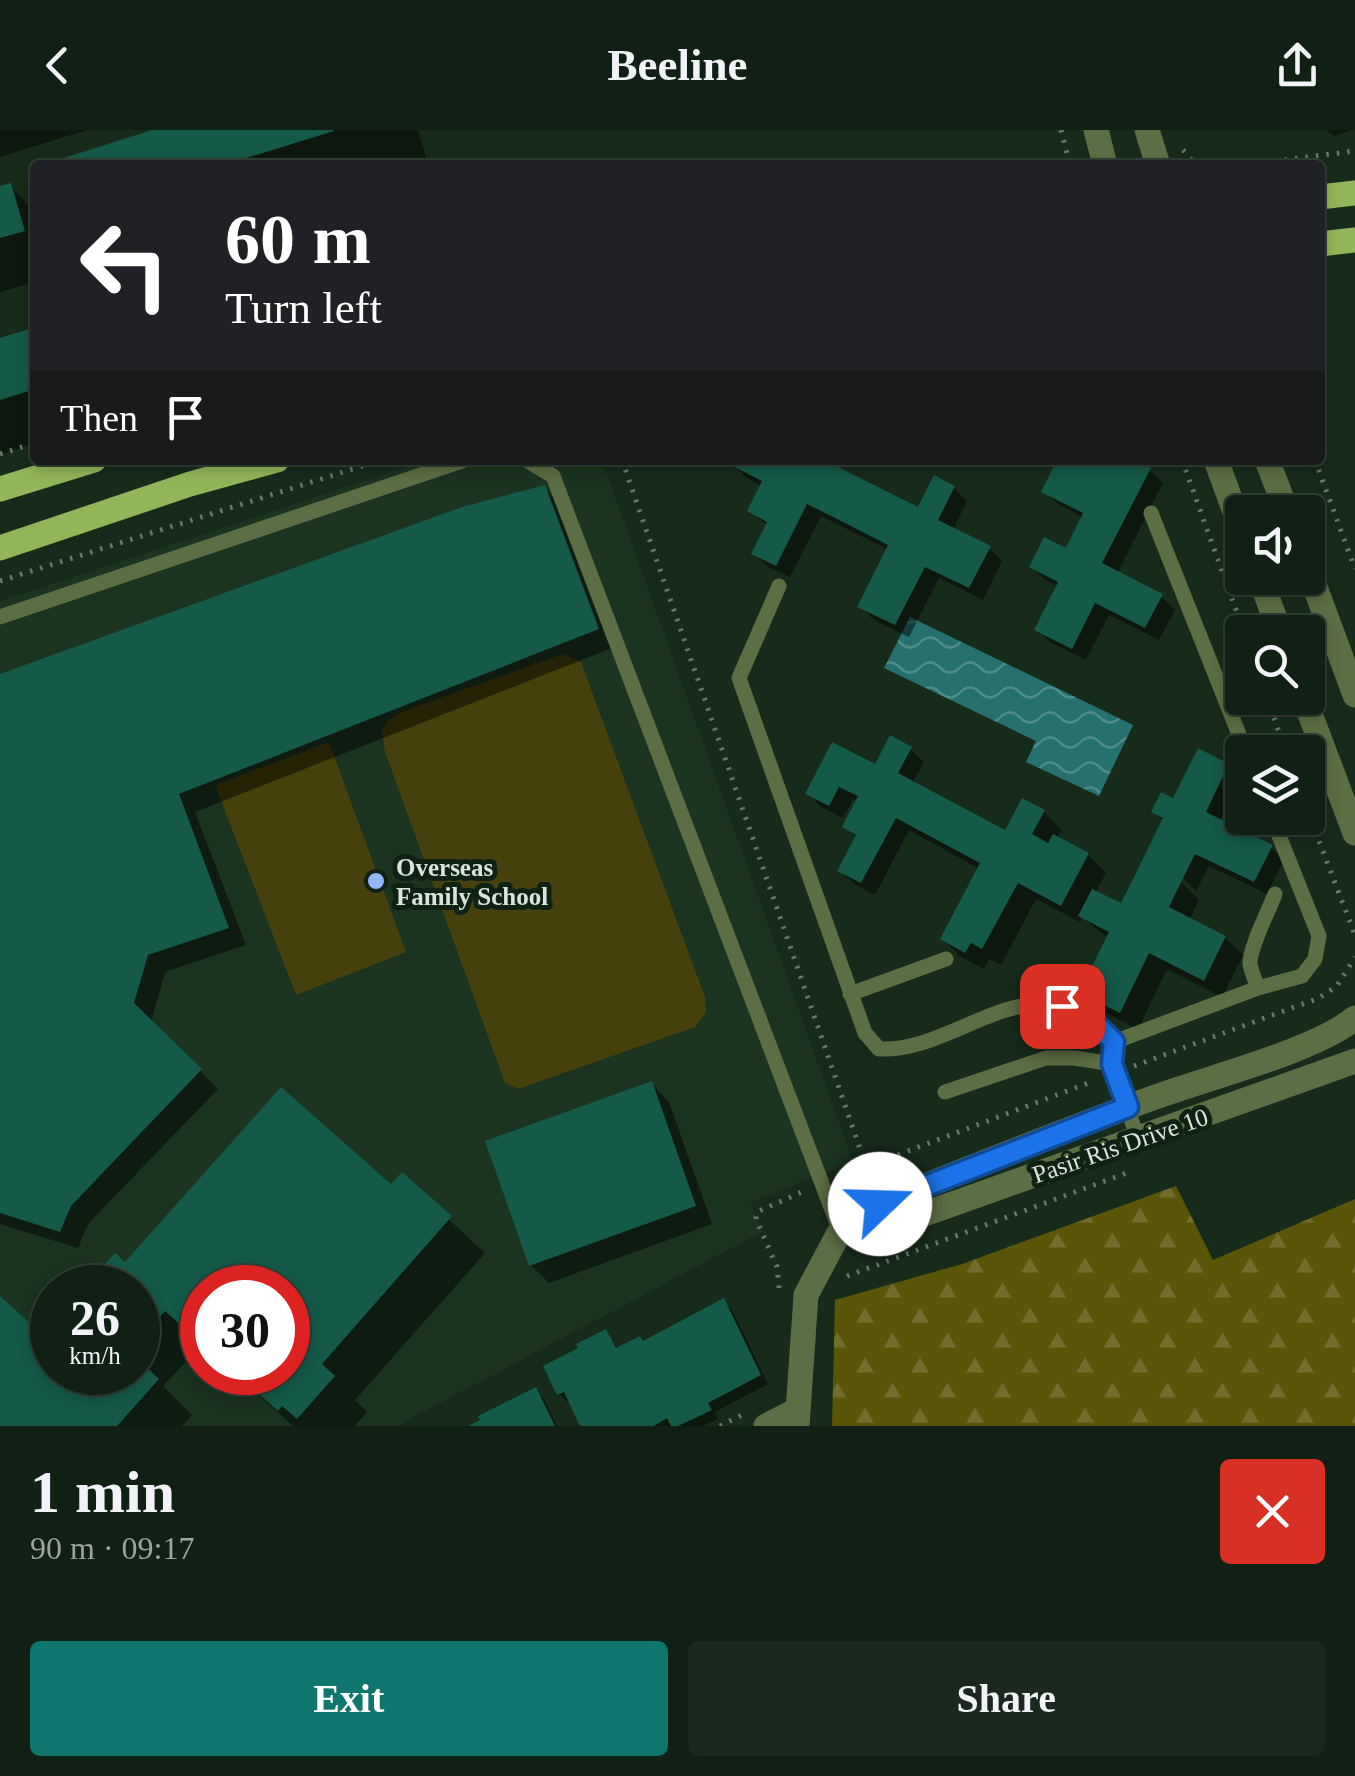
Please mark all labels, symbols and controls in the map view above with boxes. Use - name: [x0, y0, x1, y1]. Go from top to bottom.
- icon: back: [30, 38, 85, 93]
- icon: share: [1270, 38, 1325, 93]
- text: Beeline: [608, 40, 747, 90]
- icon: left: [60, 200, 190, 330]
- text: 60 m: [225, 201, 371, 278]
- text: Turn left: [225, 283, 382, 333]
- icon: arrive: [158, 390, 213, 445]
- text: Then: [60, 397, 138, 439]
- map controls: [1225, 495, 1325, 835]
- button: sound: [1225, 495, 1325, 595]
- button: search: [1225, 615, 1325, 715]
- button: layers: [1225, 735, 1325, 835]
- place label: Overseas Family School: [396, 854, 548, 910]
- marker: Overseas Family School: [365, 870, 387, 892]
- pin: [1020, 964, 1105, 1049]
- icon: arrive: [1035, 979, 1090, 1034]
- street label: Pasir Ris Drive 10: [1029, 1103, 1212, 1188]
- position arrow: [828, 1152, 932, 1256]
- speed limit sign: 30: [180, 1265, 310, 1395]
- text: 26: [70, 1290, 120, 1346]
- text: km/h: [69, 1342, 121, 1369]
- text: 1 min: [30, 1459, 175, 1525]
- button: close: [1220, 1459, 1325, 1564]
- text: 90 m · 09:17: [30, 1530, 194, 1566]
- button: Exit: [30, 1641, 668, 1756]
- button: Share: [688, 1641, 1325, 1756]

